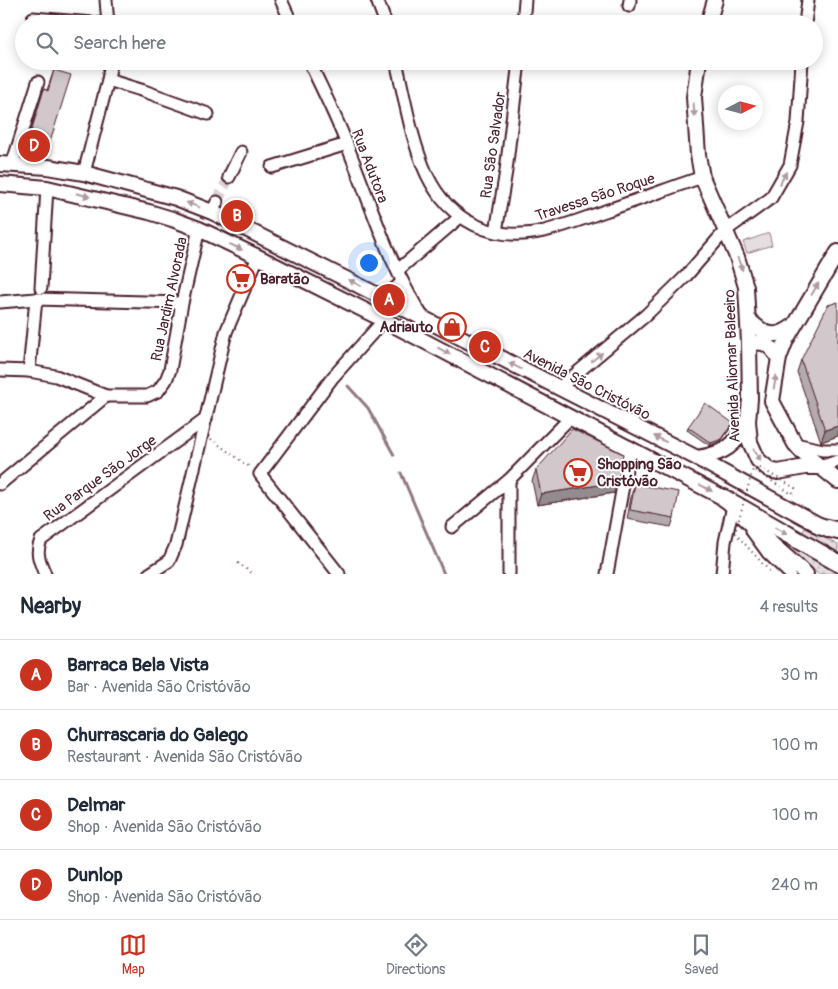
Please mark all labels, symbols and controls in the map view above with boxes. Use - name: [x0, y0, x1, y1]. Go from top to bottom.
- search box: [15, 15, 823, 70]
- icon: search: [33, 29, 61, 57]
- text: Search here: [73, 31, 166, 55]
- north arrow: [718, 85, 763, 130]
- street label: Rua São Salvador: [477, 90, 510, 200]
- one-way arrow: [691, 102, 699, 118]
- pin: D: [18, 127, 50, 165]
- street label: Rua Adutora: [347, 127, 392, 206]
- street label: Travessa São Roque: [533, 169, 658, 226]
- one-way arrow: [779, 171, 788, 185]
- one-way arrow: [75, 191, 90, 199]
- pin: B: [221, 197, 253, 235]
- one-way arrow: [185, 201, 200, 209]
- street label: Rua Jardim Alvorada: [147, 235, 192, 363]
- one-way arrow: [229, 243, 243, 251]
- your location: [356, 250, 382, 276]
- one-way arrow: [736, 257, 744, 272]
- supermarket icon: Baratão: [226, 264, 256, 294]
- place label: Baratão: [260, 270, 309, 289]
- one-way arrow: [348, 279, 361, 288]
- pin: A: [373, 281, 405, 319]
- one-way arrow: [810, 283, 820, 296]
- street label: Avenida Aliomar Baleeiro: [720, 289, 745, 443]
- shop icon: Adriauto: [437, 312, 467, 342]
- place label: Adriauto: [380, 318, 433, 337]
- pin: C: [469, 328, 501, 366]
- street label: Avenida São Cristóvão: [520, 344, 653, 425]
- one-way arrow: [437, 347, 451, 356]
- one-way arrow: [590, 351, 602, 363]
- one-way arrow: [508, 361, 522, 369]
- one-way arrow: [771, 373, 779, 389]
- street label: Rua Parque São Jorge: [40, 431, 161, 526]
- one-way arrow: [653, 435, 667, 443]
- one-way arrow: [752, 449, 761, 462]
- place label: Shopping São Cristóvão: [597, 455, 682, 491]
- supermarket icon: Shopping São Cristóvão: [563, 458, 593, 488]
- one-way arrow: [699, 484, 714, 492]
- one-way arrow: [775, 527, 788, 536]
- text: Nearby: [20, 593, 81, 620]
- text: 4 results: [760, 597, 818, 617]
- text: Barraca Bela Vista: [67, 653, 209, 677]
- text: A: [31, 665, 41, 685]
- text: 30 m: [780, 665, 818, 685]
- text: Bar · Avenida São Cristóvão: [67, 677, 251, 697]
- text: Churrascaria do Galego: [67, 723, 248, 747]
- text: B: [31, 735, 41, 755]
- text: 100 m: [772, 735, 818, 755]
- text: Restaurant · Avenida São Cristóvão: [67, 747, 302, 767]
- text: Delmar: [67, 793, 125, 817]
- text: C: [31, 805, 41, 825]
- text: 100 m: [772, 805, 818, 825]
- text: Shop · Avenida São Cristóvão: [67, 817, 262, 837]
- text: Dunlop: [67, 863, 123, 887]
- text: D: [31, 875, 41, 895]
- text: 240 m: [771, 875, 818, 895]
- text: Shop · Avenida São Cristóvão: [67, 887, 262, 907]
- tab: Map: [119, 931, 147, 978]
- tab: Directions: [386, 931, 445, 978]
- tab: Saved: [684, 931, 719, 978]

